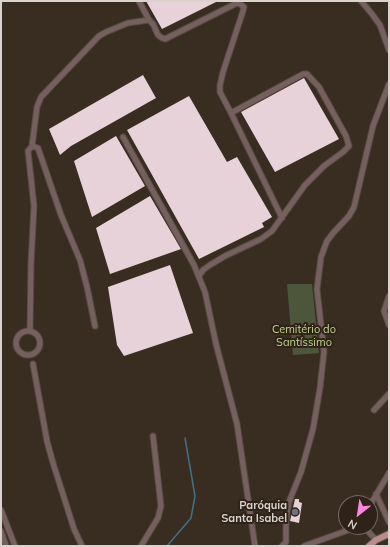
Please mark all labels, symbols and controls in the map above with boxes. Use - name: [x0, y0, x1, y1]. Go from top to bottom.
- park label: Cemitério do Santíssimo: [272, 323, 336, 349]
- north arrow: [338, 495, 378, 535]
- place label: Paróquia Santa Isabel: [221, 499, 287, 525]
- marker: Paróquia Santa Isabel: [290, 507, 300, 517]
- text: N: [345, 516, 360, 533]

